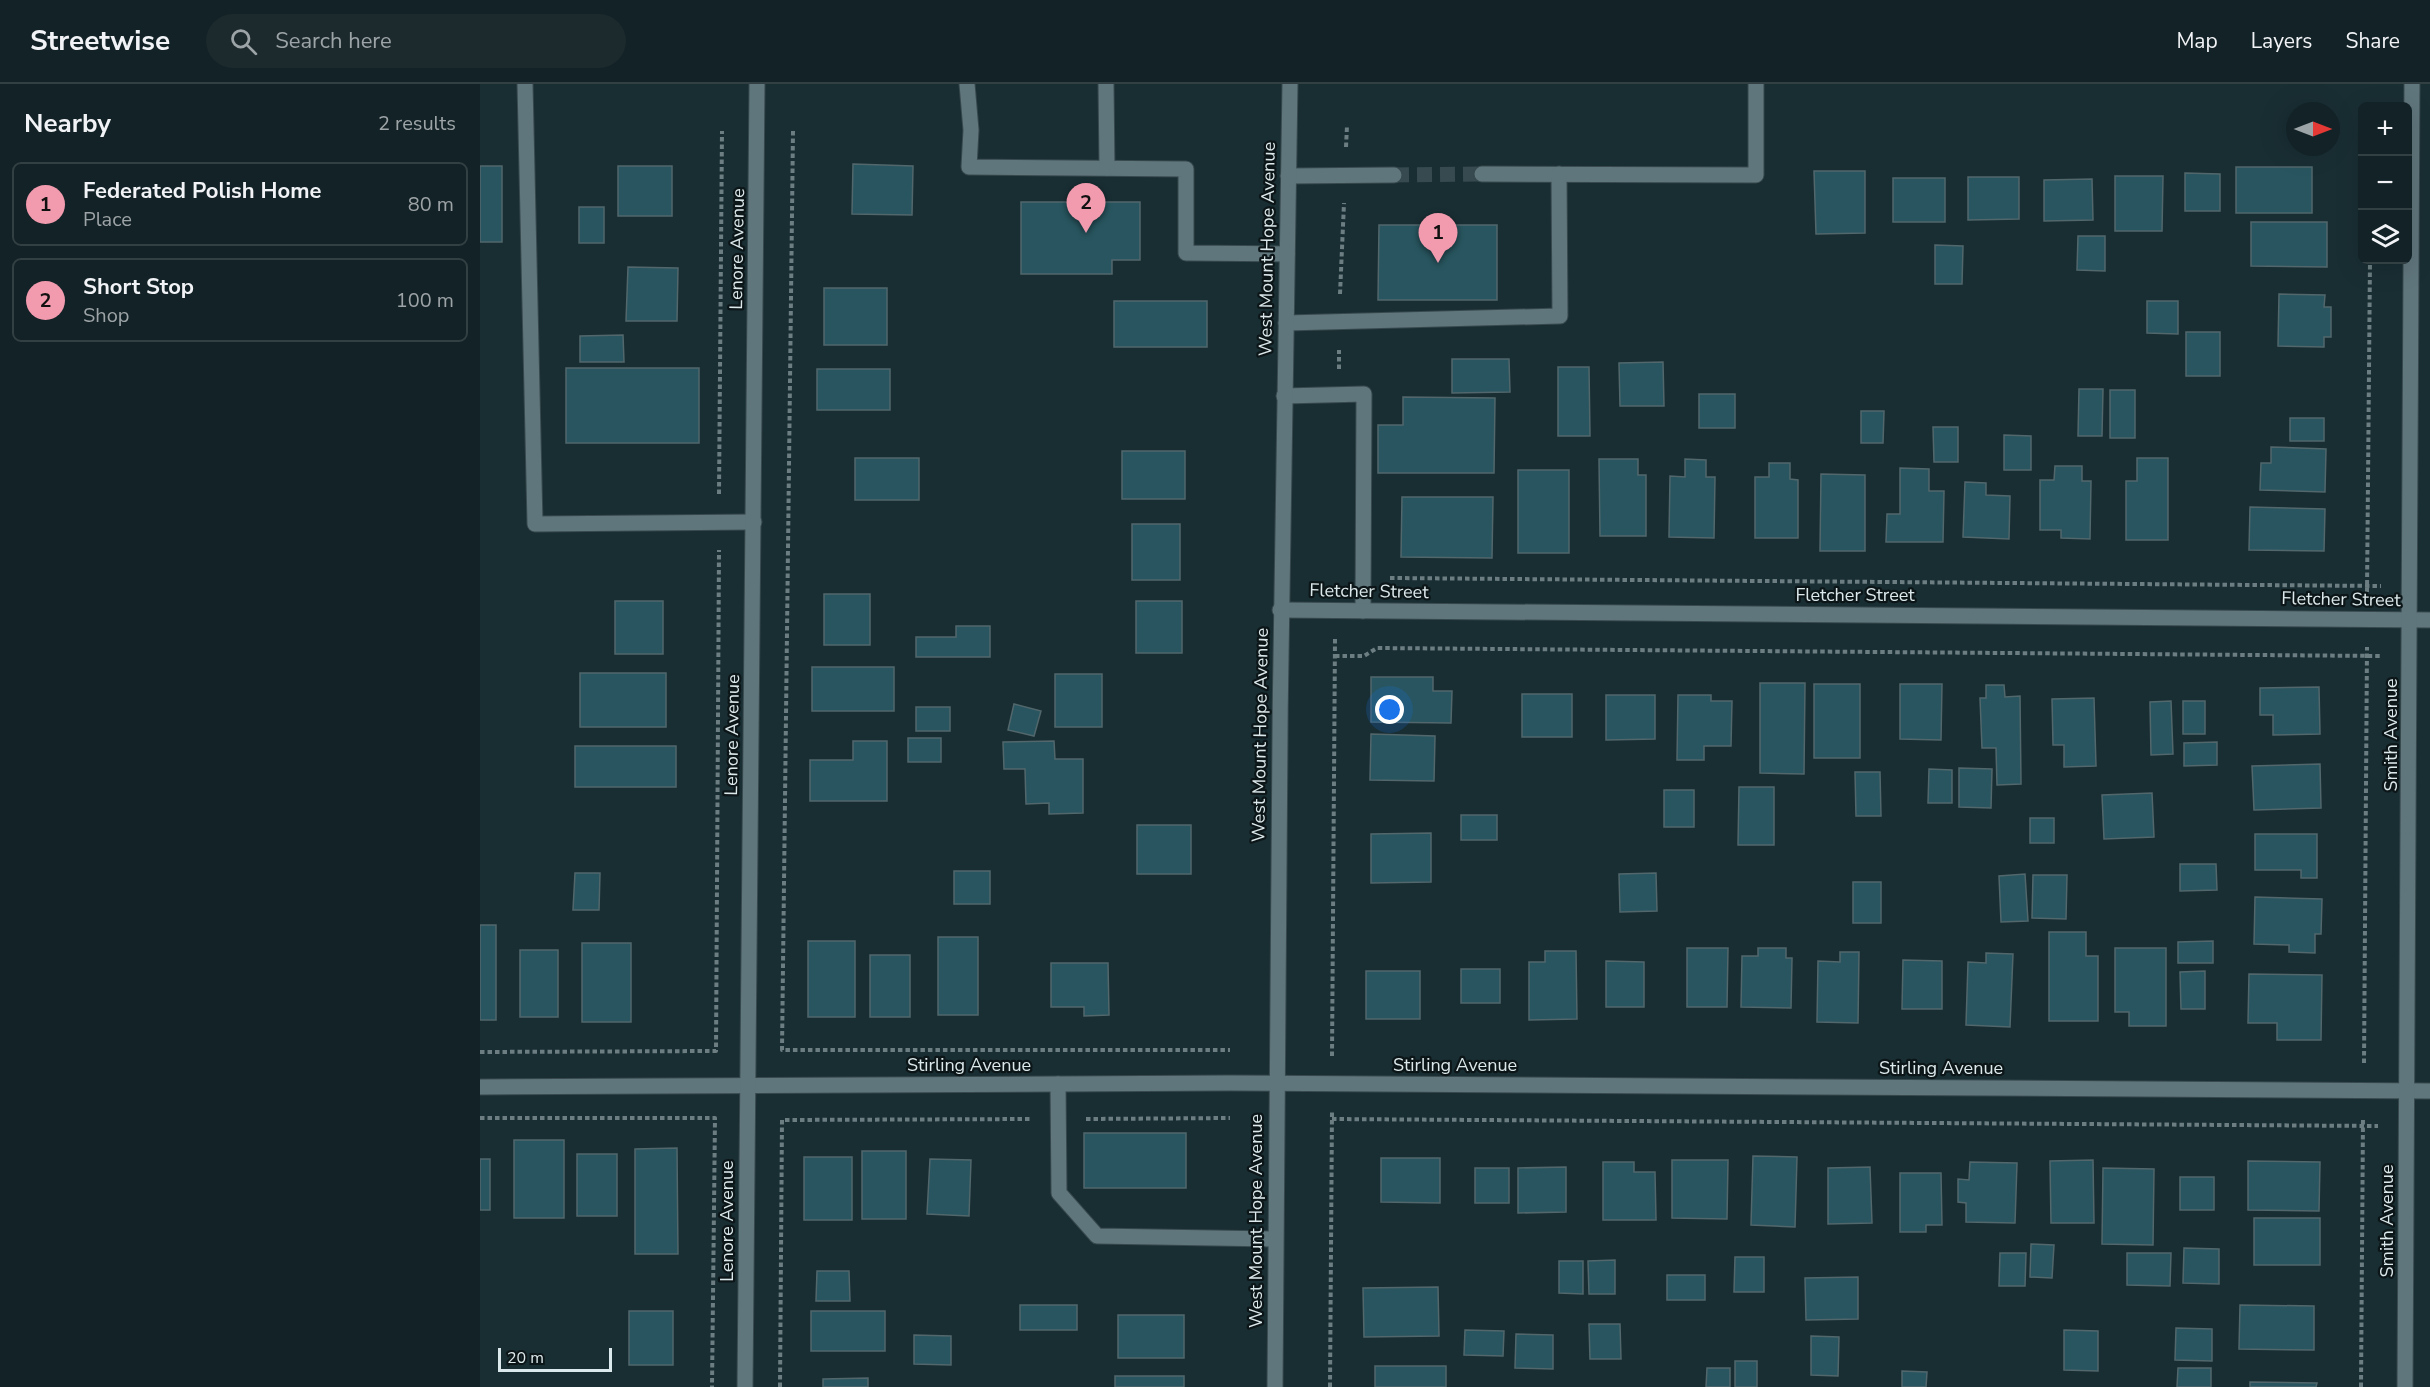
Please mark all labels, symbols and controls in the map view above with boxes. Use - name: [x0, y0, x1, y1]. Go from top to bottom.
- search box: [206, 14, 626, 68]
- text: Streetwise: [30, 22, 170, 60]
- icon: search: [227, 25, 260, 58]
- text: Search here: [275, 26, 392, 56]
- text: Map: [2176, 27, 2218, 55]
- text: Layers: [2251, 27, 2312, 55]
- text: Share: [2345, 27, 2400, 55]
- north arrow: [2286, 102, 2340, 156]
- map controls: [2358, 102, 2412, 264]
- button: +: [2358, 102, 2412, 156]
- text: Nearby: [24, 106, 111, 141]
- text: 2 results: [378, 110, 456, 137]
- street label: West Mount Hope Avenue: [1253, 142, 1281, 356]
- button: −: [2358, 156, 2412, 210]
- text: Federated Polish Home: [83, 176, 322, 206]
- pin: 2: [1066, 184, 1106, 233]
- street label: Lenore Avenue: [724, 188, 750, 310]
- text: 1: [40, 191, 52, 218]
- text: 80 m: [408, 191, 454, 218]
- text: Place: [83, 206, 132, 233]
- button: layers: [2358, 210, 2412, 264]
- pin: 1: [1418, 214, 1458, 263]
- text: Short Stop: [83, 272, 194, 302]
- text: 2: [40, 287, 52, 314]
- text: 100 m: [396, 287, 454, 314]
- text: Shop: [83, 302, 129, 329]
- street label: Fletcher Street: [1309, 578, 1429, 604]
- street label: Fletcher Street: [1795, 583, 1915, 607]
- street label: Fletcher Street: [2281, 586, 2401, 612]
- street label: West Mount Hope Avenue: [1246, 628, 1274, 842]
- street label: Lenore Avenue: [719, 674, 745, 796]
- street label: Smith Avenue: [2379, 678, 2403, 792]
- your location: [1375, 695, 1404, 724]
- street label: Stirling Avenue: [907, 1053, 1031, 1077]
- street label: Stirling Avenue: [1393, 1053, 1517, 1077]
- street label: Stirling Avenue: [1879, 1056, 2003, 1080]
- street label: West Mount Hope Avenue: [1244, 1114, 1268, 1328]
- street label: Lenore Avenue: [715, 1160, 739, 1282]
- street label: Smith Avenue: [2375, 1164, 2399, 1278]
- scale bar: [498, 1345, 612, 1372]
- text: 20 m: [507, 1347, 544, 1369]

